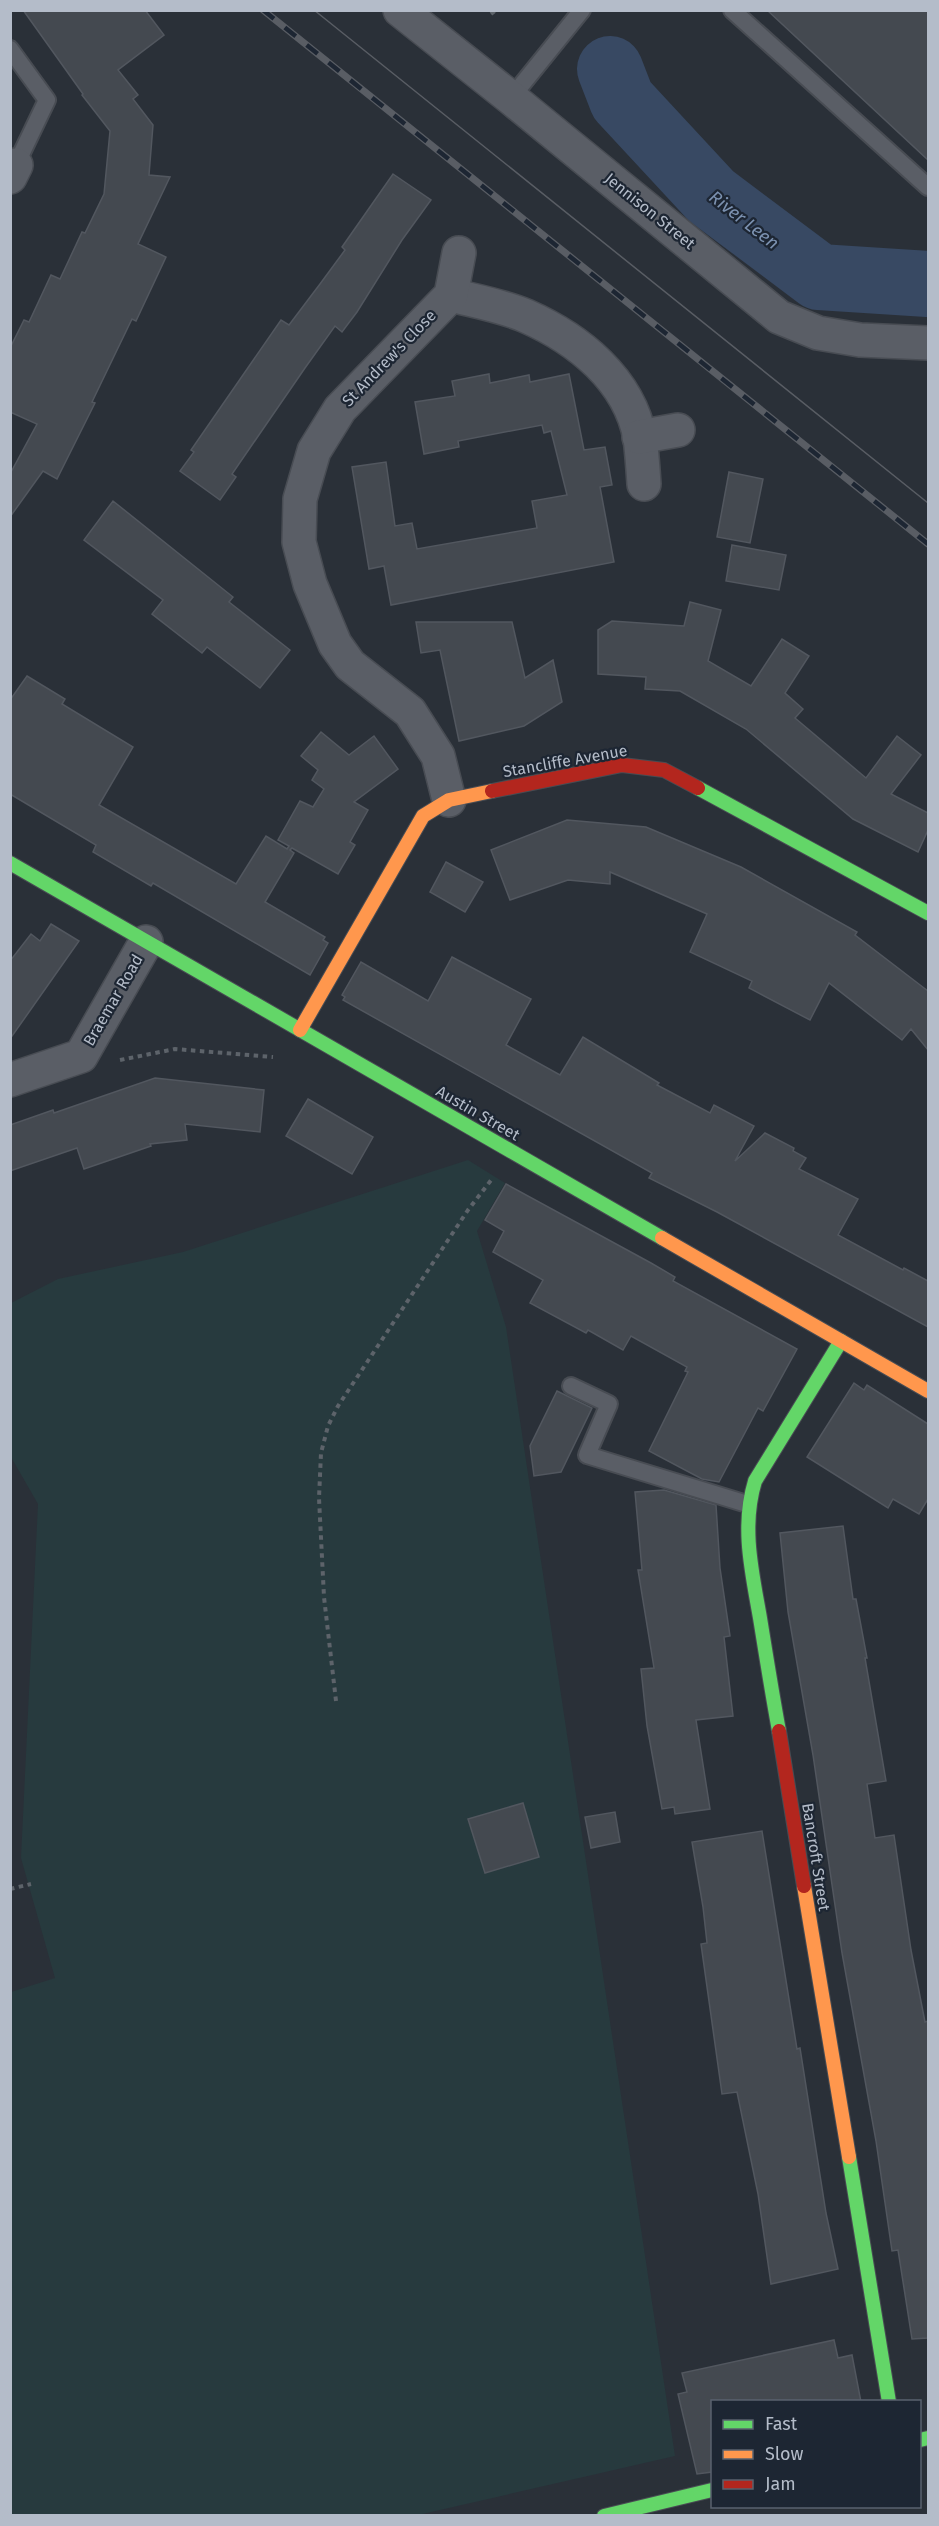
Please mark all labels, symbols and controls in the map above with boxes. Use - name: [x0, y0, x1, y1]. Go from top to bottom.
- street label: Jennison Street: [601, 169, 699, 253]
- water label: River Leen: [705, 186, 783, 254]
- street label: St Andrew's Close: [338, 306, 440, 410]
- street label: Stancliffe Avenue: [501, 741, 629, 781]
- street label: Braemar Road: [79, 951, 147, 1049]
- street label: Austin Street: [433, 1081, 523, 1145]
- street label: Bancroft Street: [798, 1802, 834, 1913]
- legend: [711, 2400, 921, 2508]
- text: Fast: [765, 2413, 798, 2435]
- text: Slow: [765, 2443, 804, 2465]
- text: Jam: [765, 2473, 796, 2495]

